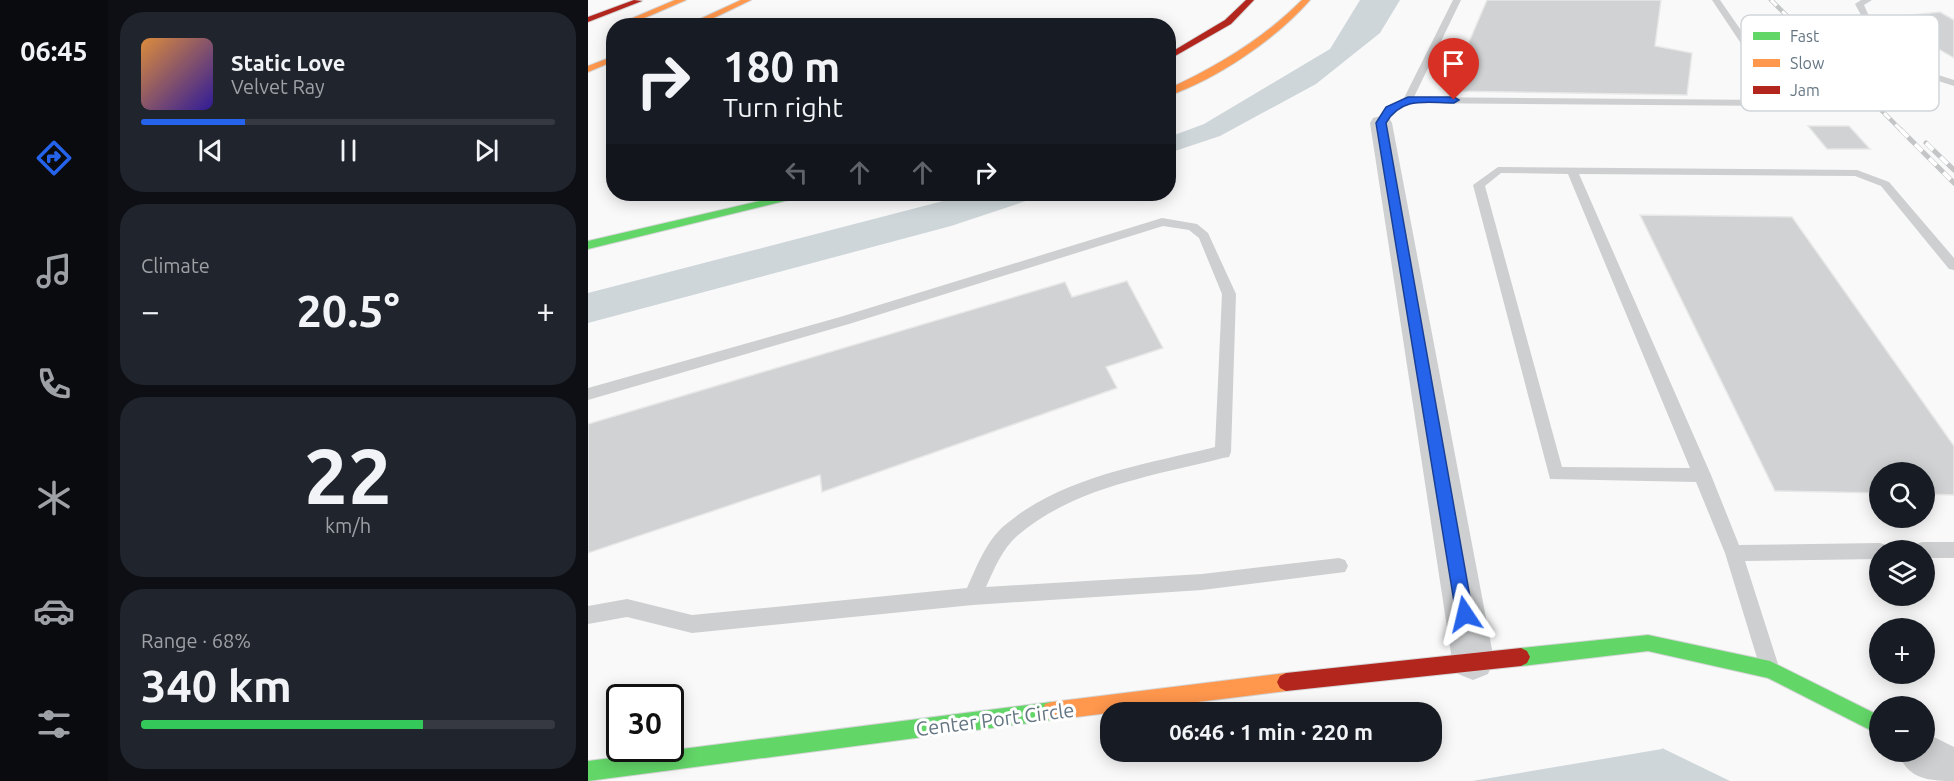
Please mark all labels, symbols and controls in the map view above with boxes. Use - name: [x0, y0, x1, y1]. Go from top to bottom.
- legend: [1741, 15, 1939, 111]
- text: Fast: [1790, 27, 1820, 45]
- text: 06:45: [20, 36, 88, 66]
- pin: [1428, 38, 1479, 100]
- icon: right: [624, 42, 702, 120]
- text: 180 m: [723, 43, 840, 90]
- icon: arrive: [1437, 47, 1470, 80]
- text: Static Love: [231, 50, 346, 75]
- text: Slow: [1790, 54, 1825, 72]
- text: Velvet Ray: [231, 75, 325, 98]
- text: Jam: [1790, 81, 1820, 99]
- text: Turn right: [723, 92, 843, 122]
- icon: previous: [194, 134, 227, 167]
- icon: pause: [332, 134, 365, 167]
- icon: next: [470, 134, 503, 167]
- icon: directions: [33, 137, 75, 179]
- icon: left: [780, 156, 813, 189]
- icon: ahead: [843, 156, 876, 189]
- icon: ahead: [906, 156, 939, 189]
- icon: right: [969, 156, 1002, 189]
- icon: music: [33, 250, 75, 292]
- text: Climate: [141, 254, 210, 277]
- text: 20.5°: [296, 285, 400, 336]
- text: −: [141, 292, 160, 329]
- text: +: [536, 292, 555, 329]
- icon: phone: [33, 363, 75, 405]
- text: 22: [304, 431, 392, 519]
- map controls: [1869, 462, 1935, 762]
- button: search: [1869, 462, 1935, 528]
- icon: climate: [33, 477, 75, 519]
- text: km/h: [325, 514, 371, 537]
- button: layers: [1869, 540, 1935, 606]
- position arrow: [1433, 582, 1497, 646]
- icon: car: [33, 590, 75, 632]
- button: +: [1869, 618, 1935, 684]
- text: Range · 68%: [141, 629, 251, 652]
- text: 340 km: [141, 660, 292, 711]
- speed limit sign: 30: [606, 684, 684, 762]
- button: −: [1869, 696, 1935, 762]
- street label: Center Port Circle: [914, 698, 1076, 740]
- icon: filters: [33, 703, 75, 745]
- text: 06:46 · 1 min · 220 m: [1169, 719, 1373, 744]

